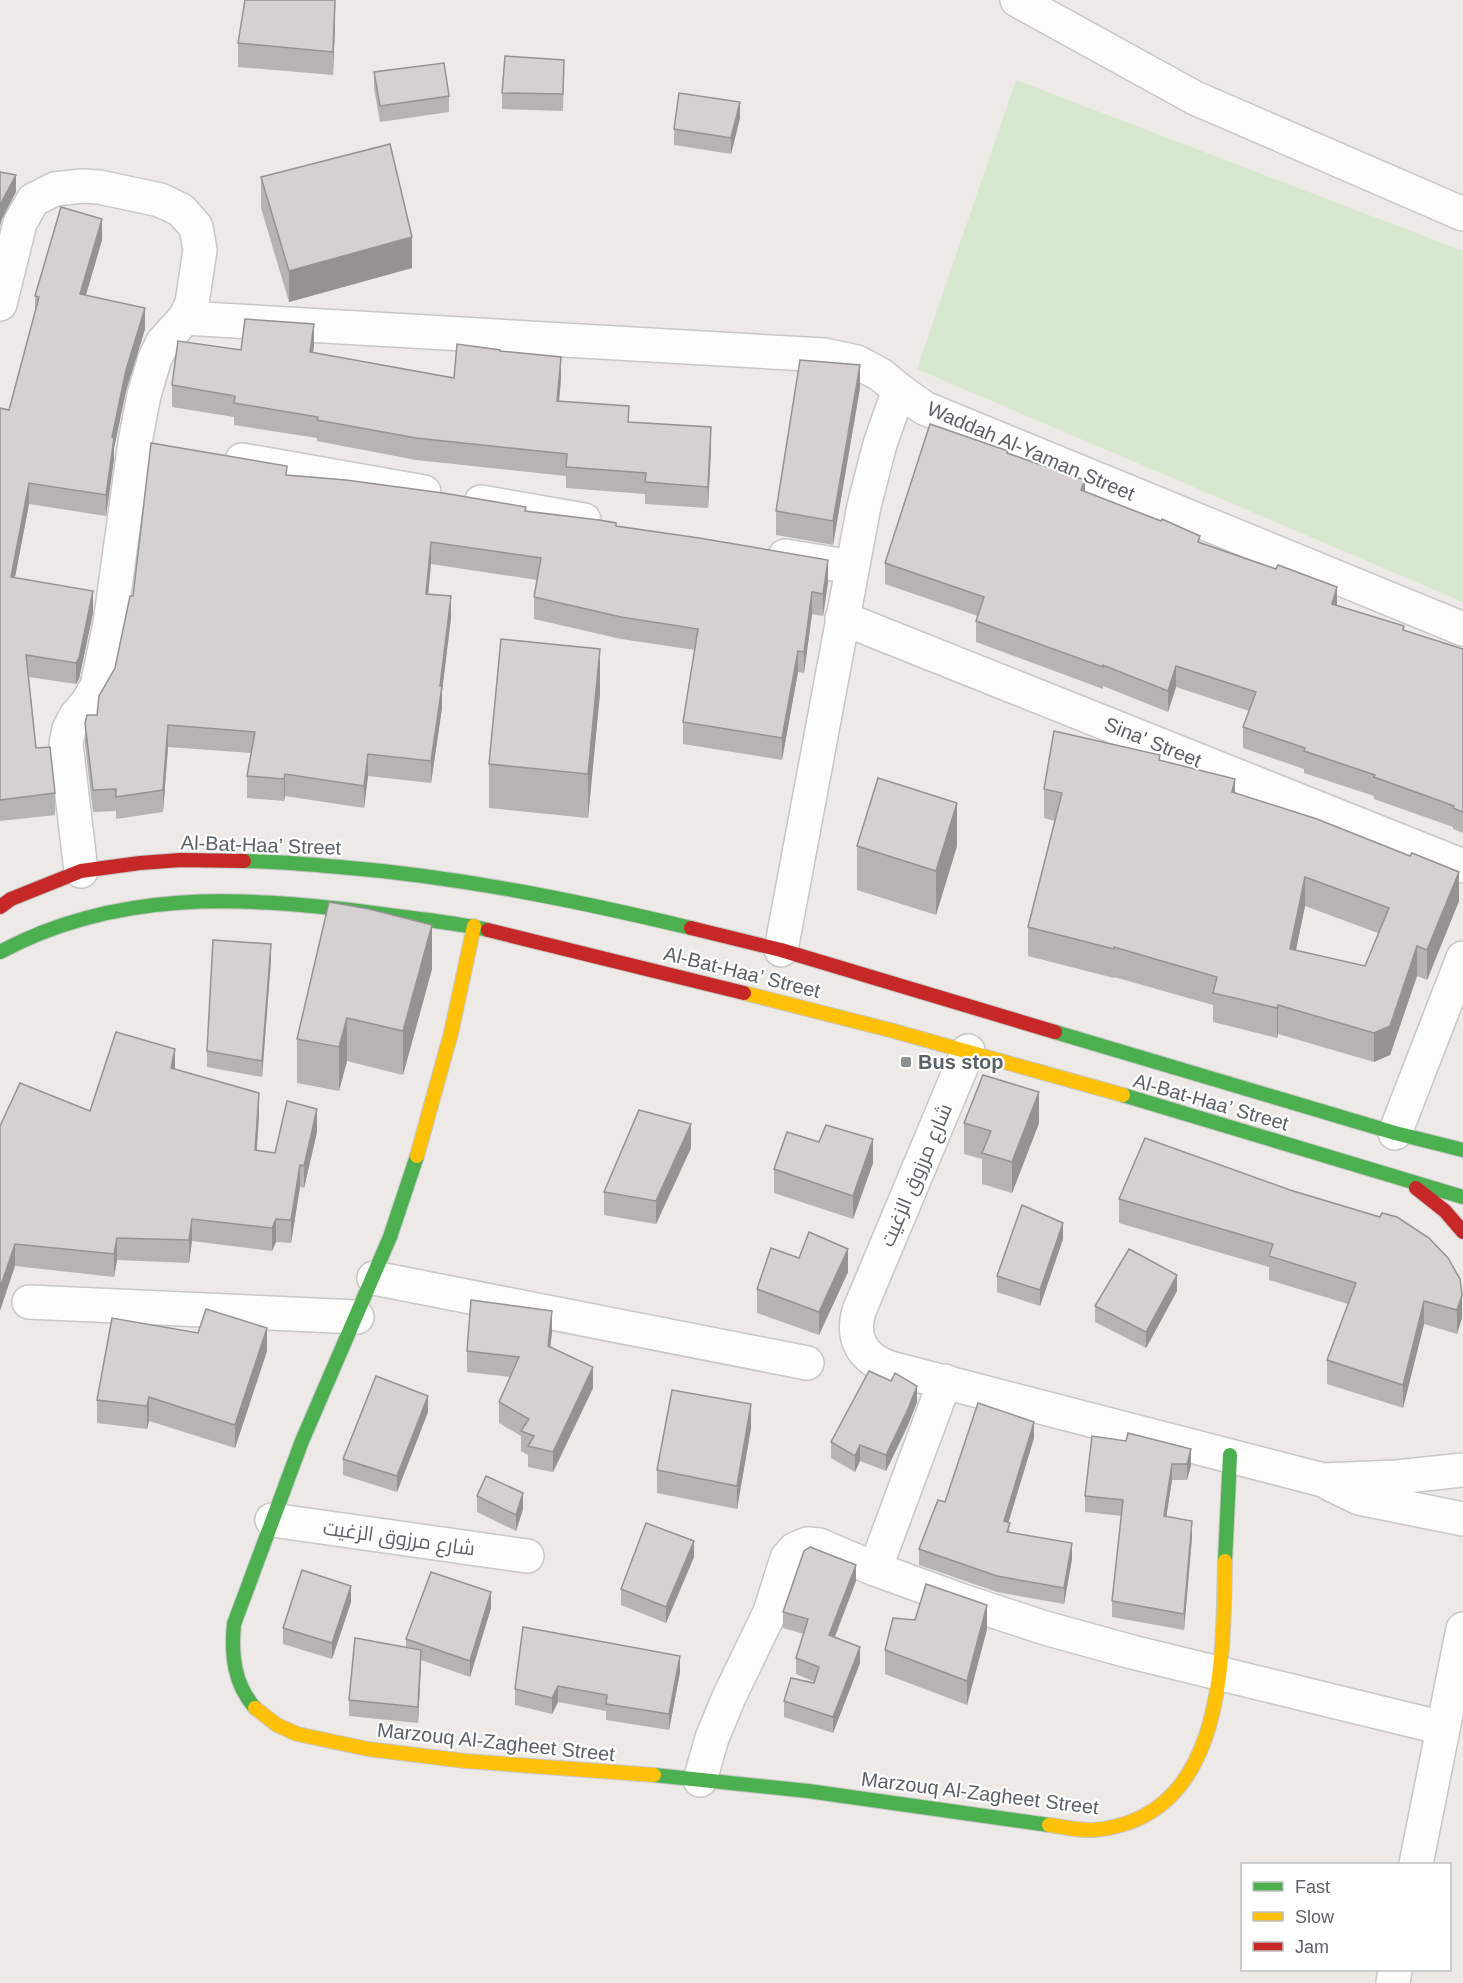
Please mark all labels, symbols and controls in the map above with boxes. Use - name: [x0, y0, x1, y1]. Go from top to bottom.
- street label: Waddah Al-Yaman Street: [924, 397, 1139, 505]
- street label: Sina' Street: [1101, 713, 1205, 772]
- street label: Al-Bat-Haa’ Street: [180, 831, 342, 859]
- street label: Al-Bat-Haa’ Street: [662, 942, 823, 1002]
- place label: Bus stop: [918, 1051, 1004, 1073]
- marker: Bus stop: [899, 1055, 913, 1069]
- street label: Al-Bat-Haa’ Street: [1131, 1069, 1292, 1135]
- street label: شارع مرزوق الزغيت: [876, 1100, 959, 1251]
- street label: شارع مرزوق الزغيت: [321, 1516, 476, 1563]
- street label: Marzouq Al-Zagheet Street: [376, 1719, 616, 1765]
- street label: Marzouq Al-Zagheet Street: [860, 1768, 1100, 1819]
- legend: [1241, 1863, 1451, 1971]
- text: Fast: [1295, 1877, 1330, 1897]
- text: Slow: [1295, 1907, 1335, 1927]
- text: Jam: [1295, 1937, 1329, 1957]

